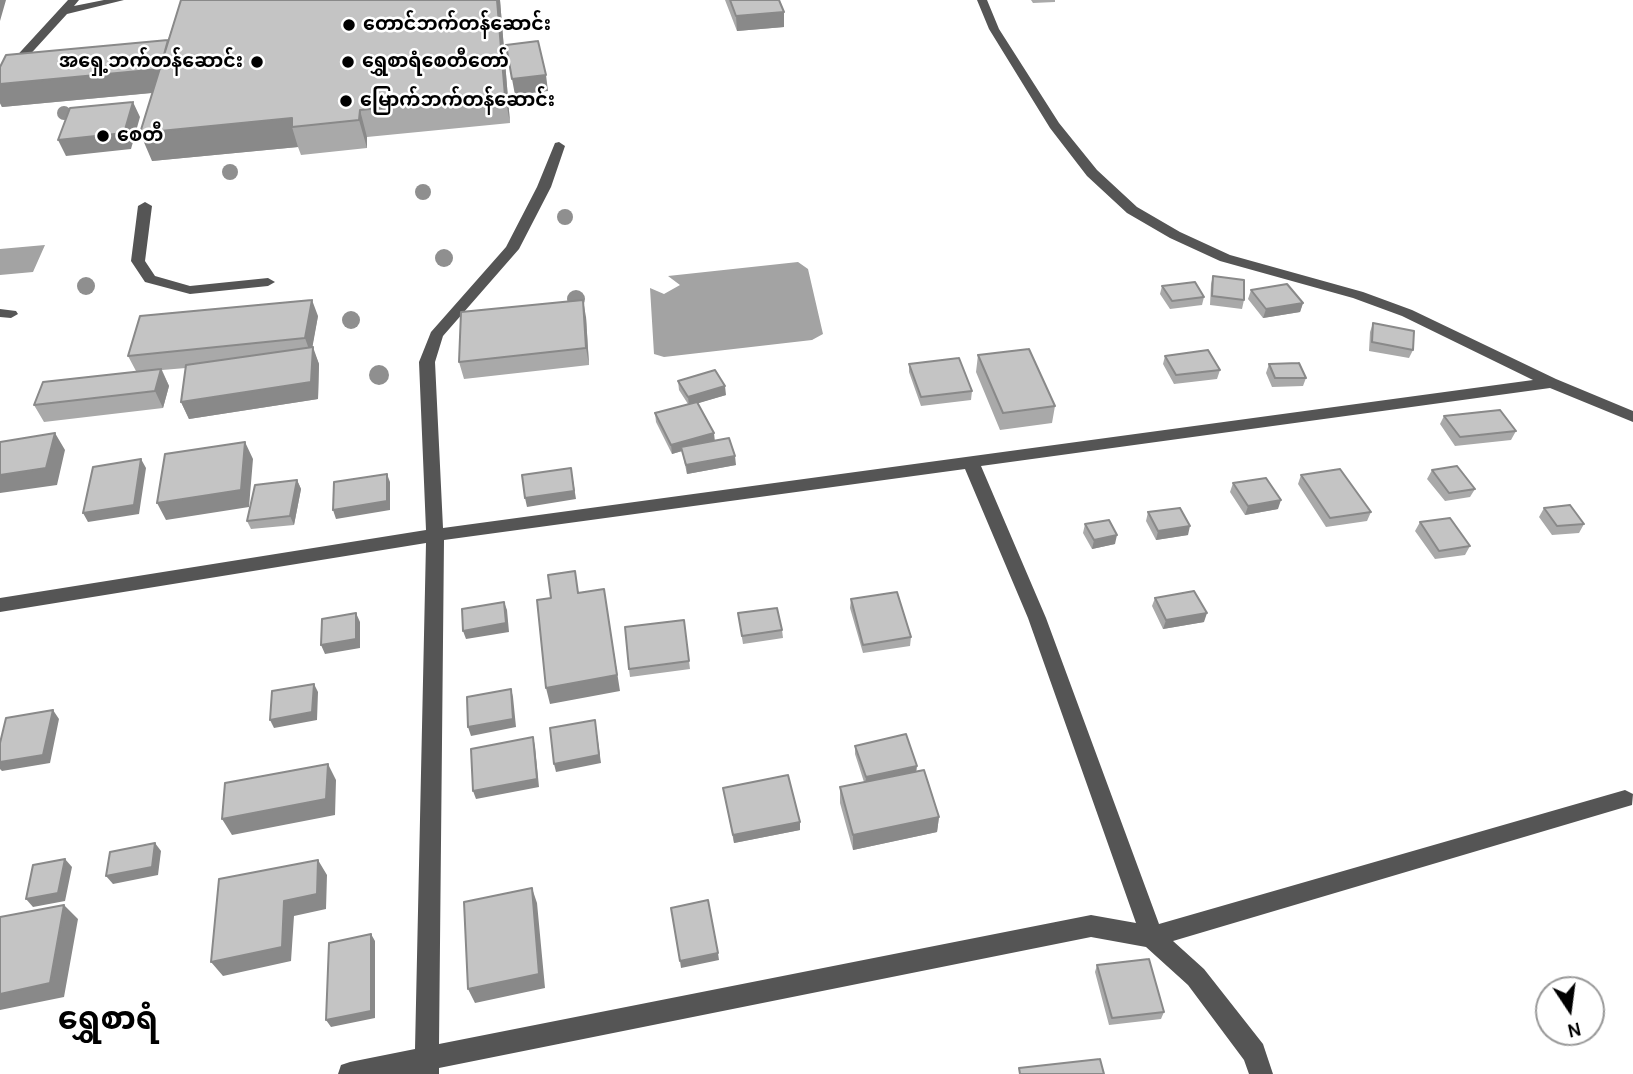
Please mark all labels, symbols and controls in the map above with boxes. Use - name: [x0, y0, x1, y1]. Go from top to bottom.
- place label: တောင်ဘက်တန်ဆောင်း: [363, 14, 551, 36]
- marker: တောင်ဘက်တန်ဆောင်း: [341, 17, 357, 33]
- place label: အရှေ့ဘက်တန်ဆောင်း: [59, 51, 243, 73]
- place label: ရွှေစာရံစေတီတော်: [362, 51, 509, 73]
- marker: အရှေ့ဘက်တန်ဆောင်း: [249, 54, 265, 70]
- marker: ရွှေစာရံစေတီတော်: [340, 54, 356, 70]
- place label: မြောက်ဘက်တန်ဆောင်း: [360, 90, 555, 112]
- marker: မြောက်ဘက်တန်ဆောင်း: [338, 93, 354, 109]
- place label: စေတီ: [117, 125, 163, 147]
- marker: စေတီ: [95, 128, 111, 144]
- north arrow: [1535, 976, 1605, 1046]
- district label: ရွှေစာရံ: [58, 1001, 158, 1039]
- text: N: [1565, 1017, 1583, 1042]

